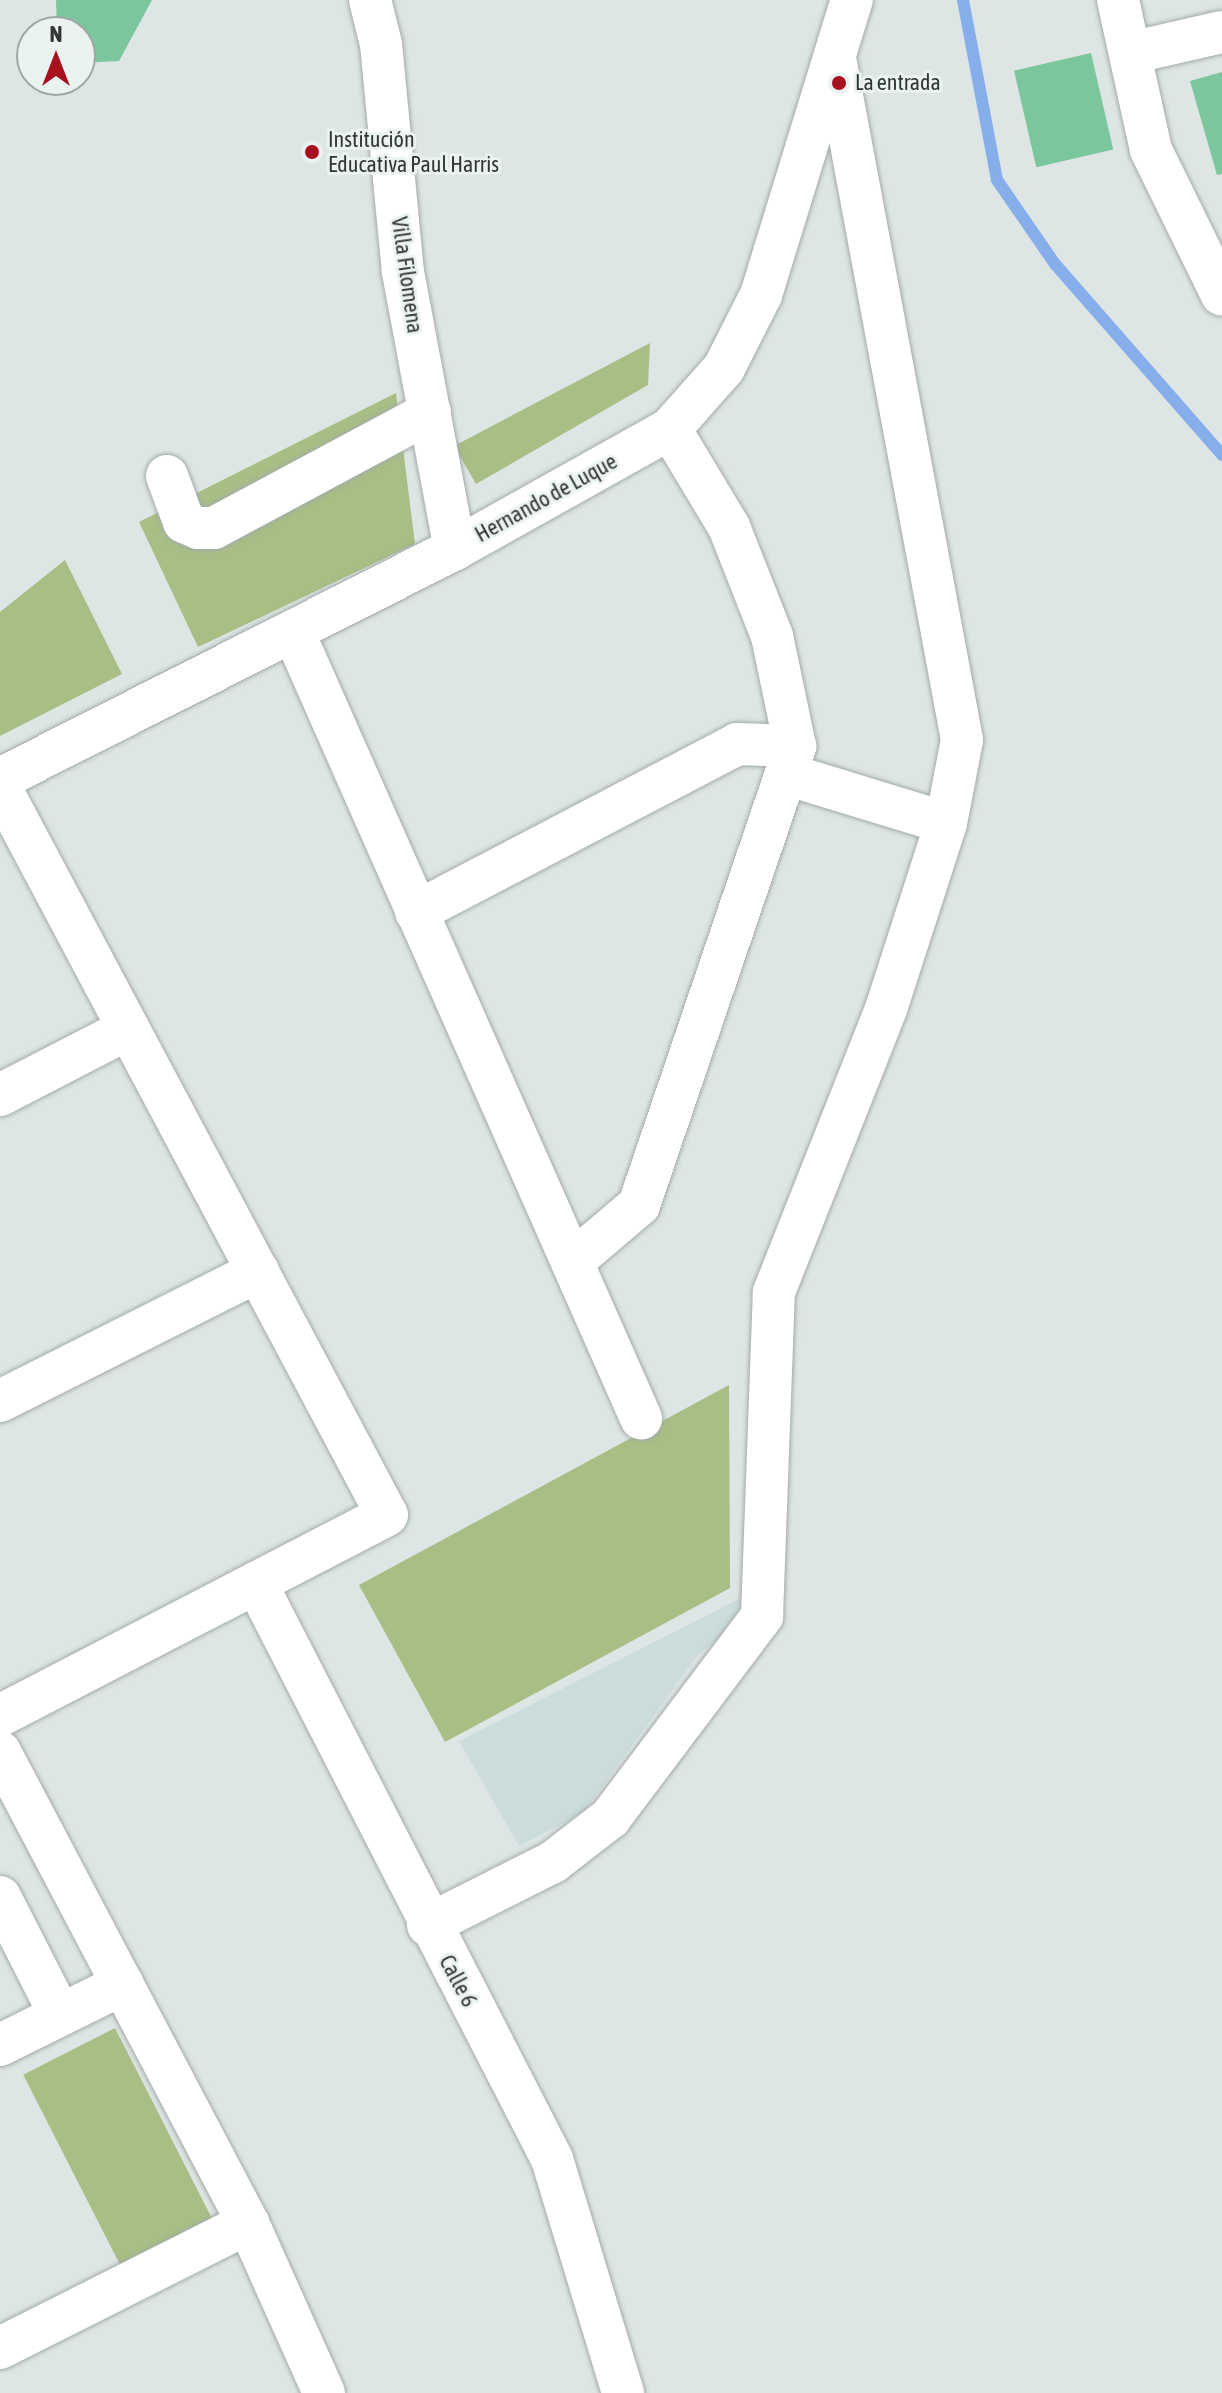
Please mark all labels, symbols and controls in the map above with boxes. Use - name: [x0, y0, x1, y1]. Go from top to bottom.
- north arrow: [16, 16, 96, 96]
- text: N: [50, 21, 62, 47]
- place label: La entrada: [855, 70, 941, 96]
- marker: La entrada: [830, 74, 848, 92]
- place label: Institución Educativa Paul Harris: [328, 126, 499, 178]
- marker: Institución Educativa Paul Harris: [303, 143, 321, 161]
- street label: Villa Filomena: [386, 215, 428, 335]
- street label: Hernando de Luque: [470, 448, 622, 548]
- street label: Calle 6: [433, 1951, 483, 2011]

